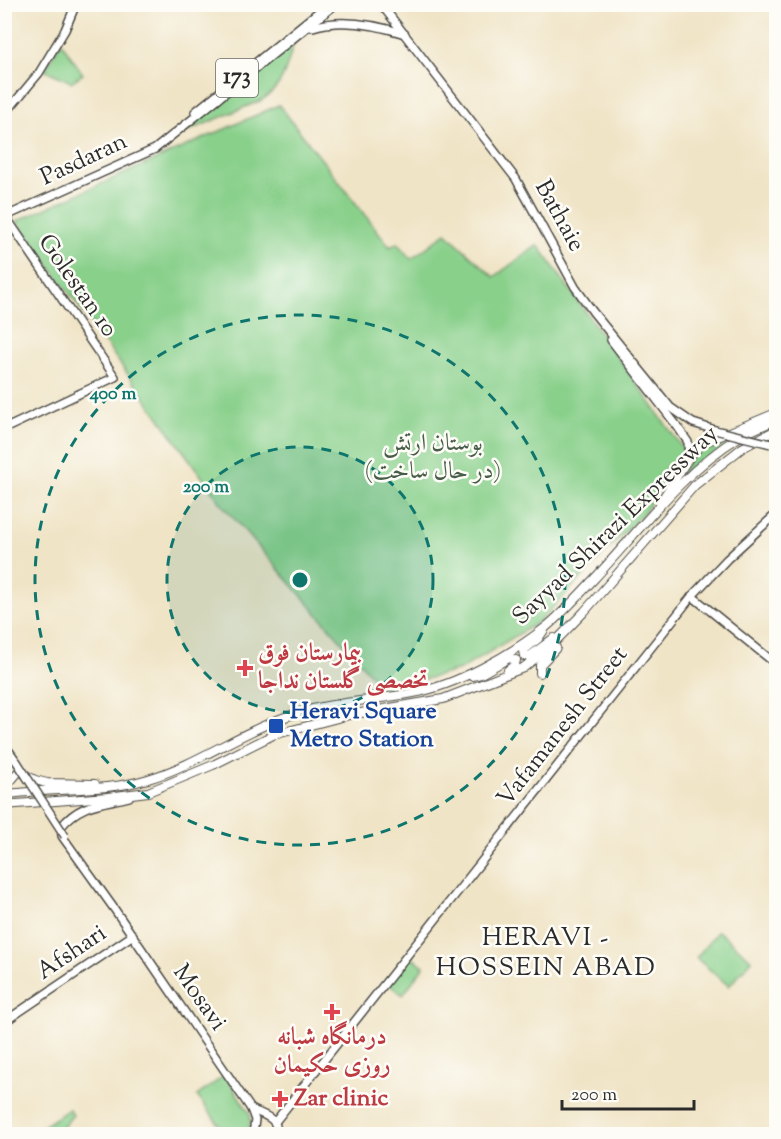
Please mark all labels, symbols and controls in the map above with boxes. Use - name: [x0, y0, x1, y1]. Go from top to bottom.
- road number: 173: [216, 59, 258, 97]
- street label: Pasdaran: [35, 125, 133, 195]
- street label: Bathaie: [525, 174, 593, 258]
- street label: Golestan 10: [29, 228, 125, 344]
- text: 400 m: [89, 382, 136, 408]
- street label: Sayyad Shirazi Expressway: [505, 418, 727, 634]
- park label: بوستان ارتش (در حال ساخت): [365, 427, 501, 489]
- text: 200 m: [183, 475, 229, 501]
- centre of rings: [290, 570, 310, 590]
- place label: بیمارستان فوق تخصصی گلستان نداجا: [258, 637, 429, 699]
- street label: Vafamanesh Street: [490, 640, 636, 814]
- marker: بیمارستان فوق تخصصی گلستان نداجا: [236, 659, 254, 677]
- place label: Heravi Square Metro Station: [290, 695, 437, 757]
- marker: Heravi Square Metro Station: [267, 717, 285, 735]
- street label: Afshari: [30, 917, 114, 989]
- district label: HERAVI - HOSSEIN ABAD: [436, 920, 656, 987]
- street label: Mosavi: [164, 958, 234, 1038]
- marker: درمانگاه شبانه روزی حکیمان: [323, 1003, 341, 1021]
- place label: درمانگاه شبانه روزی حکیمان: [273, 1020, 391, 1083]
- scale bar: [562, 1073, 694, 1111]
- place label: Zar clinic: [294, 1082, 388, 1116]
- text: 200 m: [571, 1083, 617, 1109]
- marker: Zar clinic: [271, 1090, 289, 1108]

